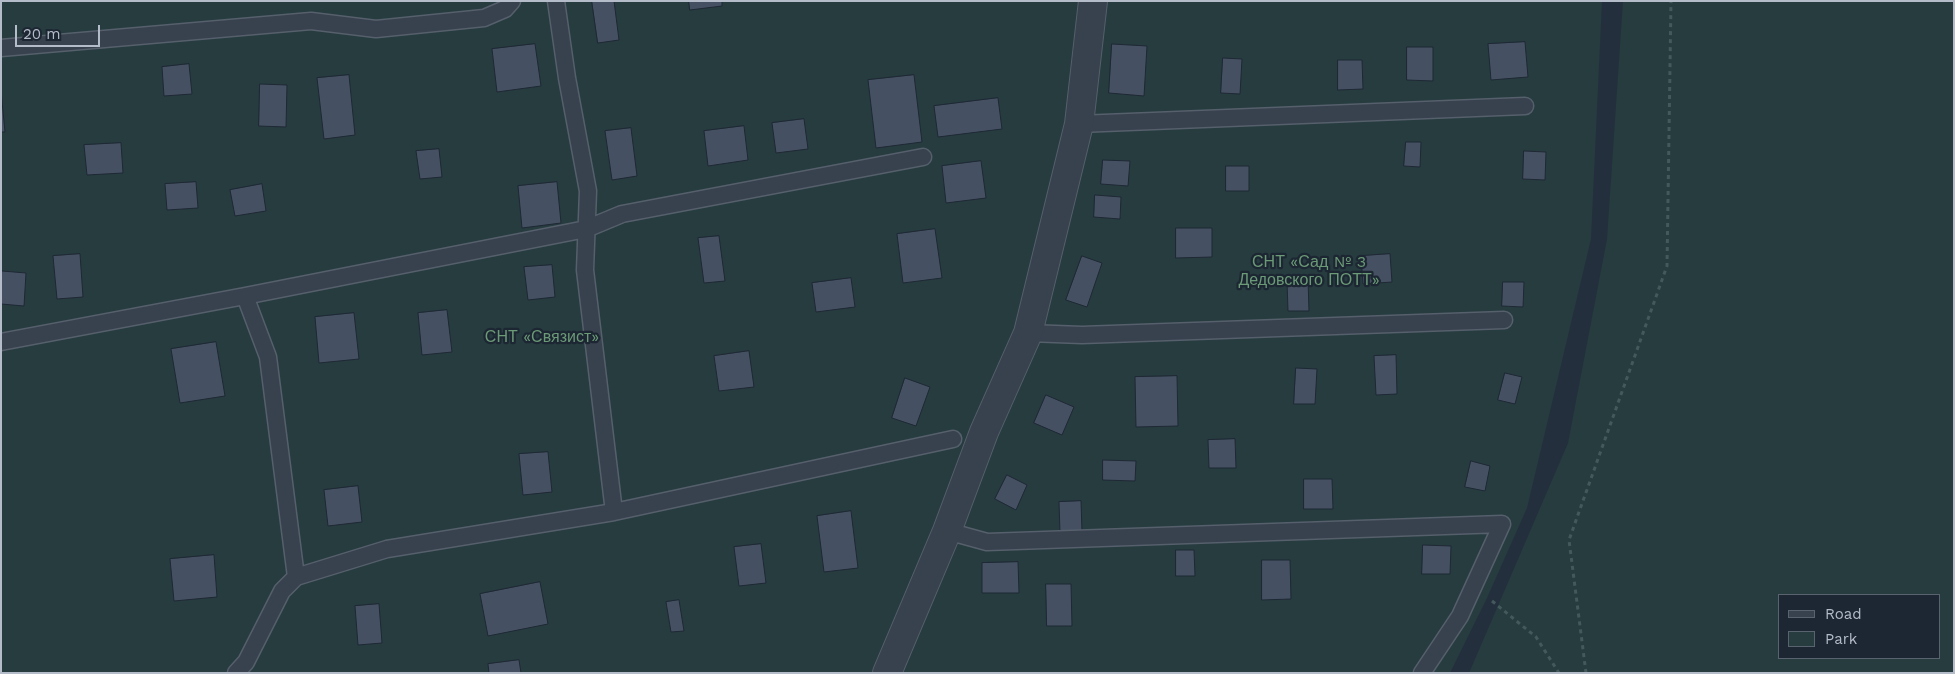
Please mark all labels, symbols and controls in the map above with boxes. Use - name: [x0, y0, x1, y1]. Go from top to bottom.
- scale bar: [18, 15, 102, 47]
- text: 20 m: [23, 25, 61, 43]
- park label: СНТ «Сад № 3 Дедовского ПОТТ»: [1238, 252, 1380, 290]
- park label: СНТ «Связист»: [485, 327, 599, 347]
- legend: [1778, 594, 1940, 659]
- text: Road: [1825, 605, 1862, 623]
- text: Park: [1825, 630, 1857, 648]

